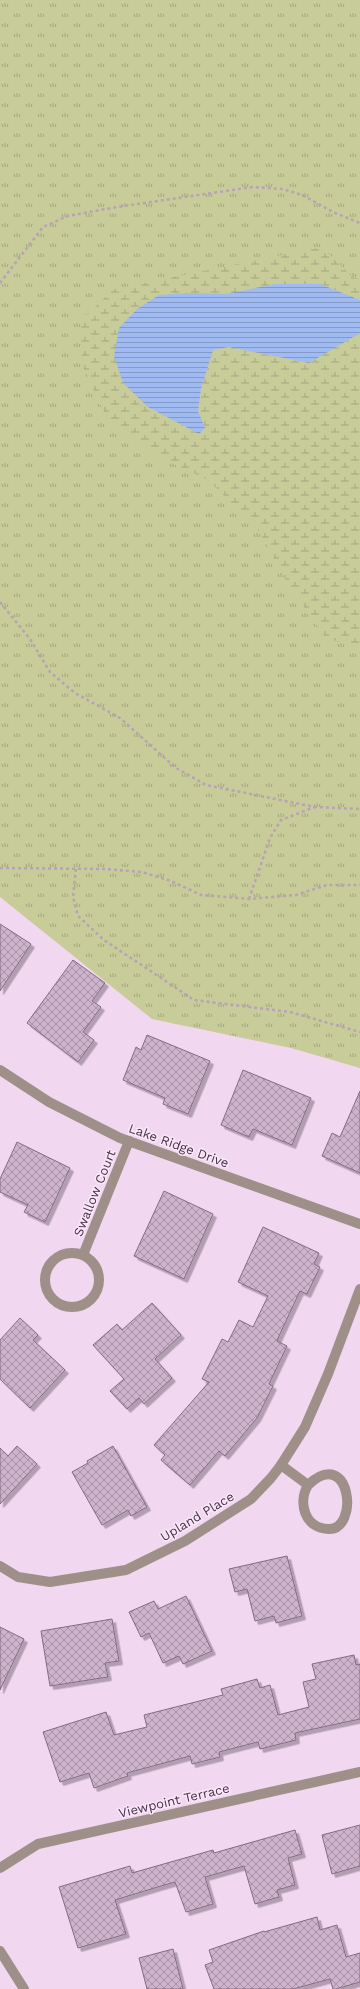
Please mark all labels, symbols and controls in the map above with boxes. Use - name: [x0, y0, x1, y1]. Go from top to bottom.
- street label: Lake Ridge Drive: [127, 1120, 231, 1171]
- street label: Swallow Court: [70, 1147, 119, 1239]
- street label: Upland Place: [158, 1489, 237, 1544]
- street label: Viewpoint Terrace: [117, 1780, 231, 1821]

